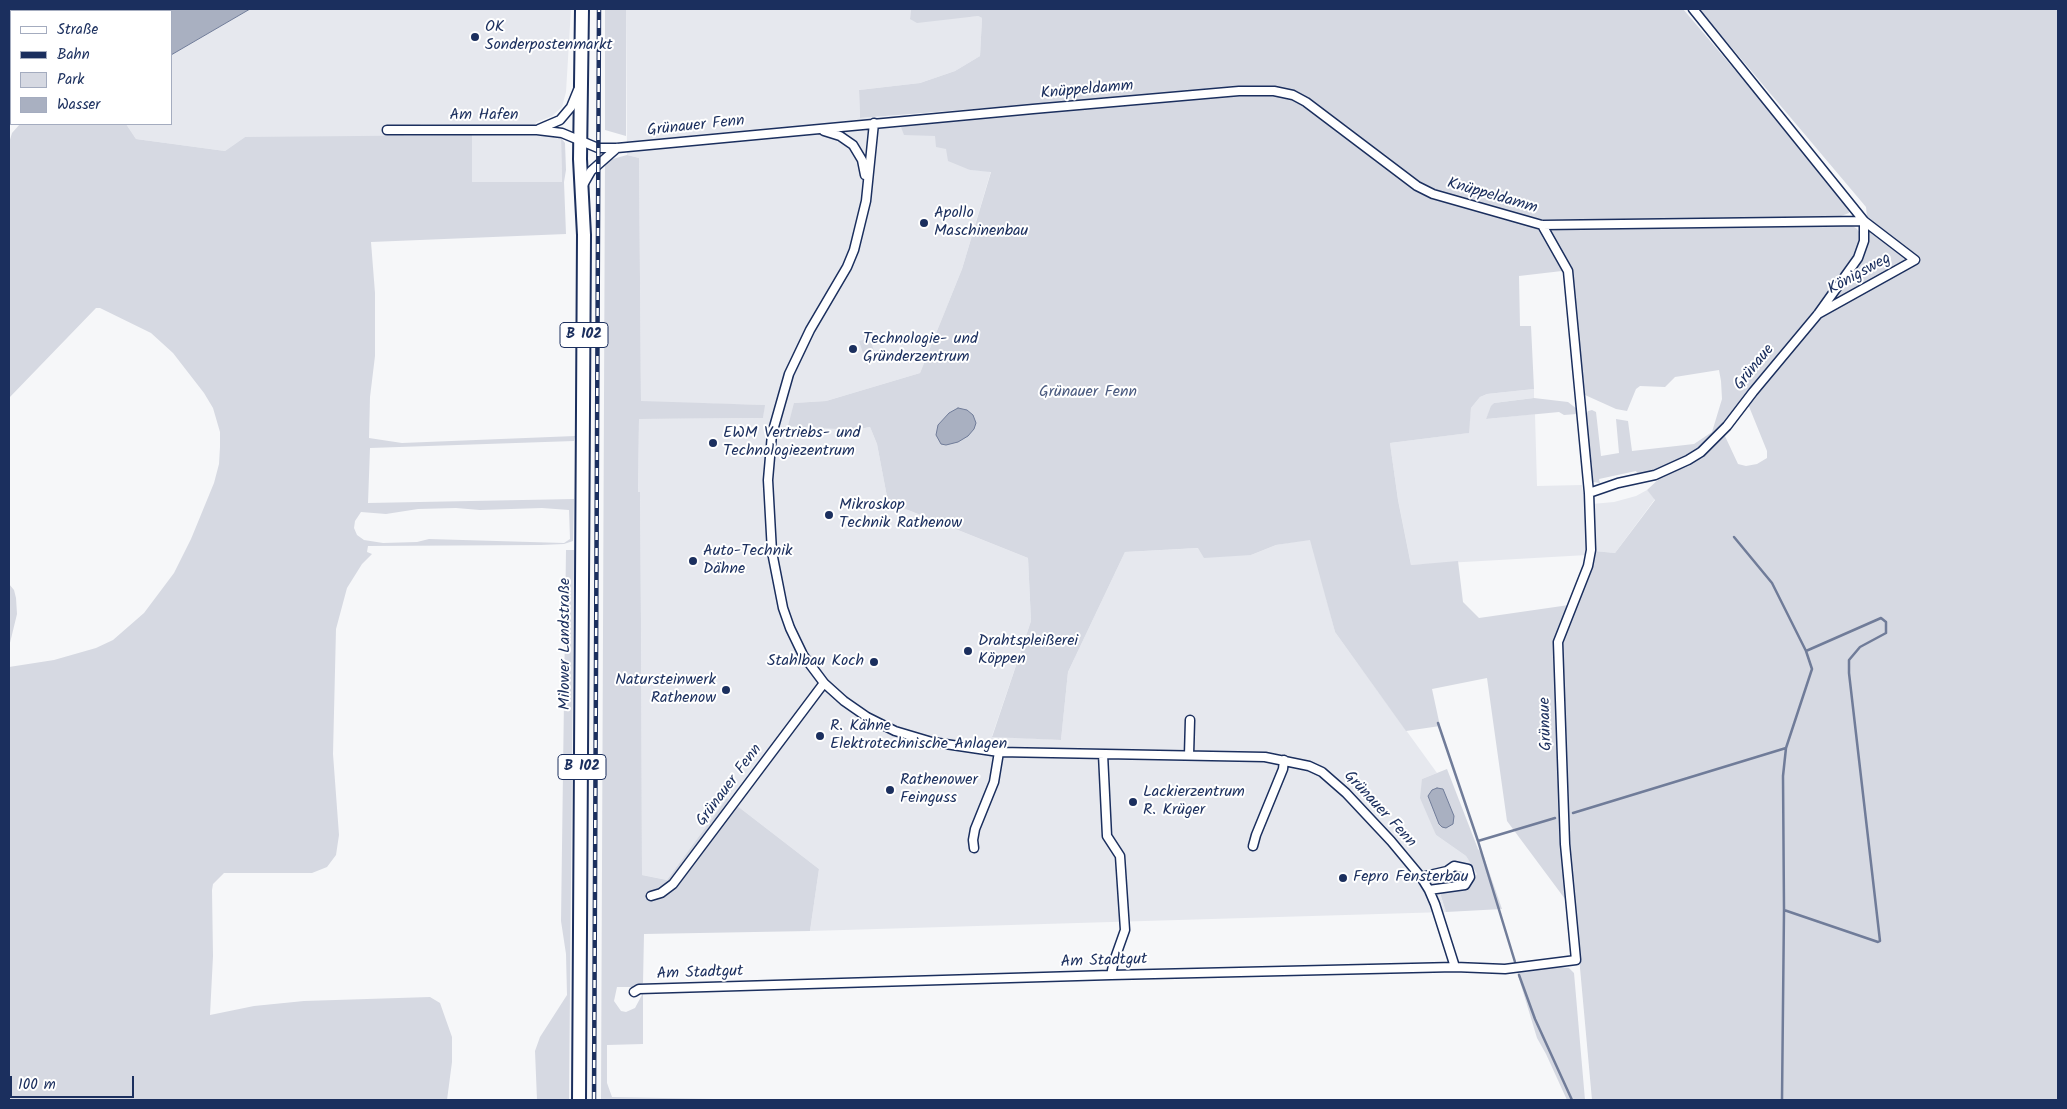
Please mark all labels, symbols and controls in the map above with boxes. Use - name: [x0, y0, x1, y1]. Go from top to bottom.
- legend: [10, 10, 172, 125]
- text: Straße: [57, 18, 98, 42]
- place label: OK Sonderpostenmarkt: [485, 18, 613, 56]
- marker: OK Sonderpostenmarkt: [469, 31, 481, 43]
- text: Bahn: [57, 43, 90, 67]
- text: Park: [57, 68, 84, 92]
- street label: Knüppeldamm: [1040, 77, 1134, 105]
- text: Wasser: [57, 93, 100, 117]
- street label: Am Hafen: [450, 106, 518, 126]
- street label: Grünauer Fenn: [646, 112, 746, 142]
- street label: Knüppeldamm: [1445, 175, 1539, 219]
- place label: Apollo Maschinenbau: [934, 204, 1028, 242]
- marker: Apollo Maschinenbau: [918, 217, 930, 229]
- street label: Königsweg: [1825, 250, 1895, 300]
- road number: B 102: [560, 322, 608, 348]
- place label: Technologie- und Gründerzentrum: [863, 330, 978, 368]
- street label: Grünaue: [1731, 341, 1779, 395]
- marker: Technologie- und Gründerzentrum: [847, 343, 859, 355]
- park label: Grünauer Fenn: [1039, 383, 1137, 403]
- place label: EWM Vertriebs- und Technologiezentrum: [723, 424, 861, 462]
- marker: EWM Vertriebs- und Technologiezentrum: [707, 437, 719, 449]
- place label: Mikroskop Technik Rathenow: [839, 496, 962, 534]
- marker: Mikroskop Technik Rathenow: [823, 509, 835, 521]
- place label: Auto-Technik Dähne: [703, 542, 793, 580]
- marker: Auto-Technik Dähne: [687, 555, 699, 567]
- street label: Milower Landstraße: [556, 578, 576, 710]
- place label: Drahtspleißerei Köppen: [978, 632, 1078, 670]
- marker: Drahtspleißerei Köppen: [962, 645, 974, 657]
- place label: Stahlbau Koch: [767, 652, 864, 672]
- marker: Stahlbau Koch: [868, 656, 880, 668]
- place label: Natursteinwerk Rathenow: [615, 671, 716, 709]
- marker: Natursteinwerk Rathenow: [720, 684, 732, 696]
- street label: Grünaue: [1536, 697, 1558, 751]
- place label: R. Kähne Elektrotechnische Anlagen: [830, 717, 1007, 755]
- marker: R. Kähne Elektrotechnische Anlagen: [814, 730, 826, 742]
- street label: Grünauer Fenn: [693, 741, 767, 831]
- road number: B 102: [558, 754, 606, 780]
- street label: Grünauer Fenn: [1339, 768, 1419, 852]
- place label: Rathenower Feinguss: [900, 771, 978, 809]
- place label: Lackierzentrum R. Krüger: [1143, 783, 1245, 821]
- marker: Rathenower Feinguss: [884, 784, 896, 796]
- marker: Lackierzentrum R. Krüger: [1127, 796, 1139, 808]
- place label: Fepro Fensterbau: [1353, 868, 1468, 888]
- marker: Fepro Fensterbau: [1337, 872, 1349, 884]
- street label: Am Stadtgut: [1060, 951, 1148, 973]
- street label: Am Stadtgut: [656, 963, 744, 985]
- scale bar: [12, 1066, 136, 1098]
- text: 100 m: [18, 1073, 56, 1097]

